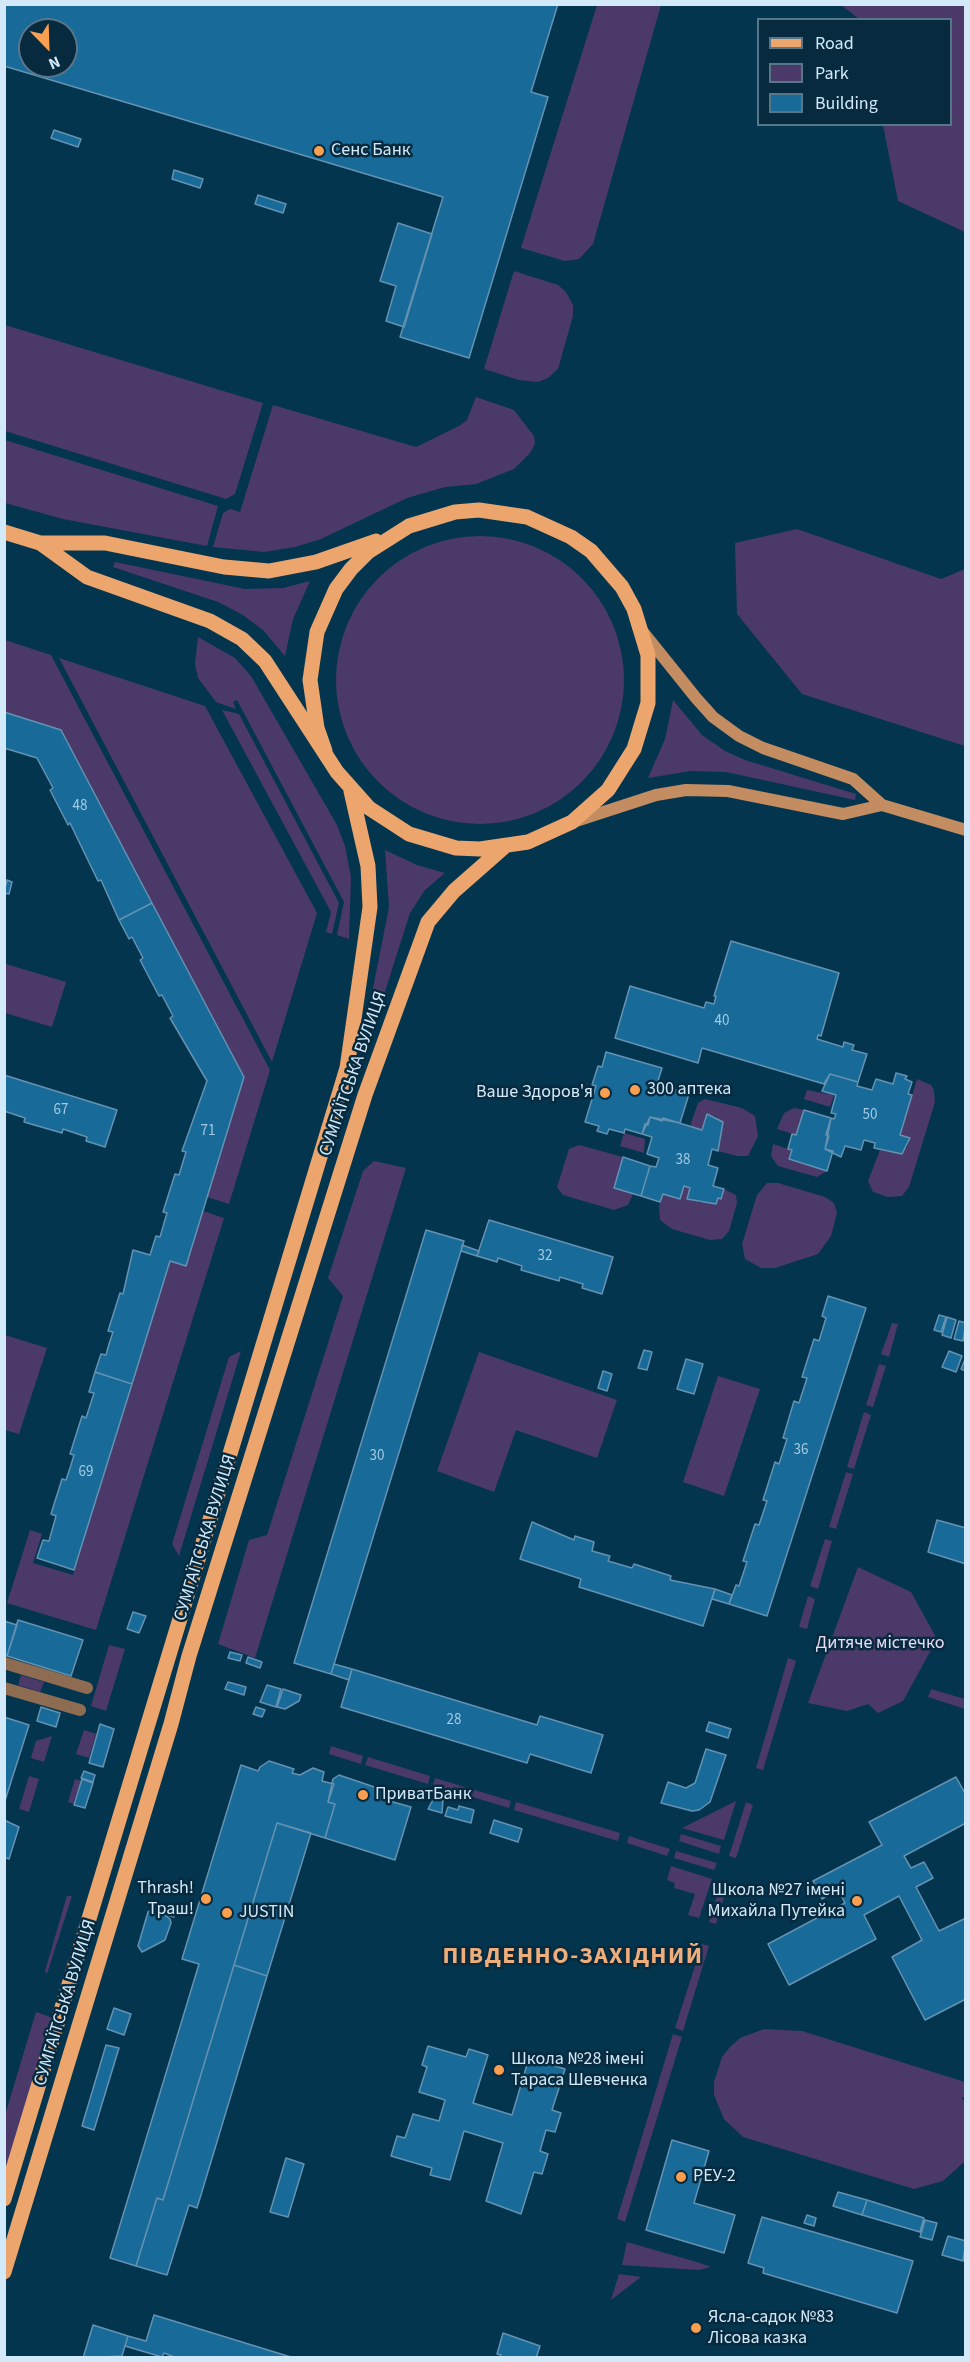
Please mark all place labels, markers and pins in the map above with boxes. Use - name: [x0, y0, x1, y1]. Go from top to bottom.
- place label: Сенс Банк: [331, 140, 411, 162]
- marker: Сенс Банк: [312, 144, 326, 158]
- place label: 300 аптека: [647, 1079, 731, 1101]
- place label: Ваше Здоров'я: [476, 1082, 593, 1104]
- marker: 300 аптека: [628, 1083, 642, 1097]
- marker: Ваше Здоров'я: [598, 1086, 612, 1100]
- place label: ПриватБанк: [375, 1784, 472, 1806]
- marker: ПриватБанк: [356, 1788, 370, 1802]
- place label: Thrash! Траш!: [137, 1878, 194, 1920]
- place label: Школа №27 імені Михайла Путейка: [707, 1880, 845, 1922]
- marker: Thrash! Траш!: [199, 1892, 213, 1906]
- marker: Школа №27 імені Михайла Путейка: [850, 1894, 864, 1908]
- place label: JUSTIN: [239, 1902, 294, 1924]
- marker: JUSTIN: [220, 1906, 234, 1920]
- place label: Школа №28 імені Тараса Шевченка: [511, 2049, 648, 2092]
- marker: Школа №28 імені Тараса Шевченка: [492, 2063, 506, 2077]
- place label: РЕУ-2: [693, 2166, 736, 2188]
- marker: РЕУ-2: [674, 2170, 688, 2184]
- place label: Ясла-садок №83 Лісова казка: [708, 2307, 834, 2350]
- marker: Ясла-садок №83 Лісова казка: [689, 2321, 703, 2335]

